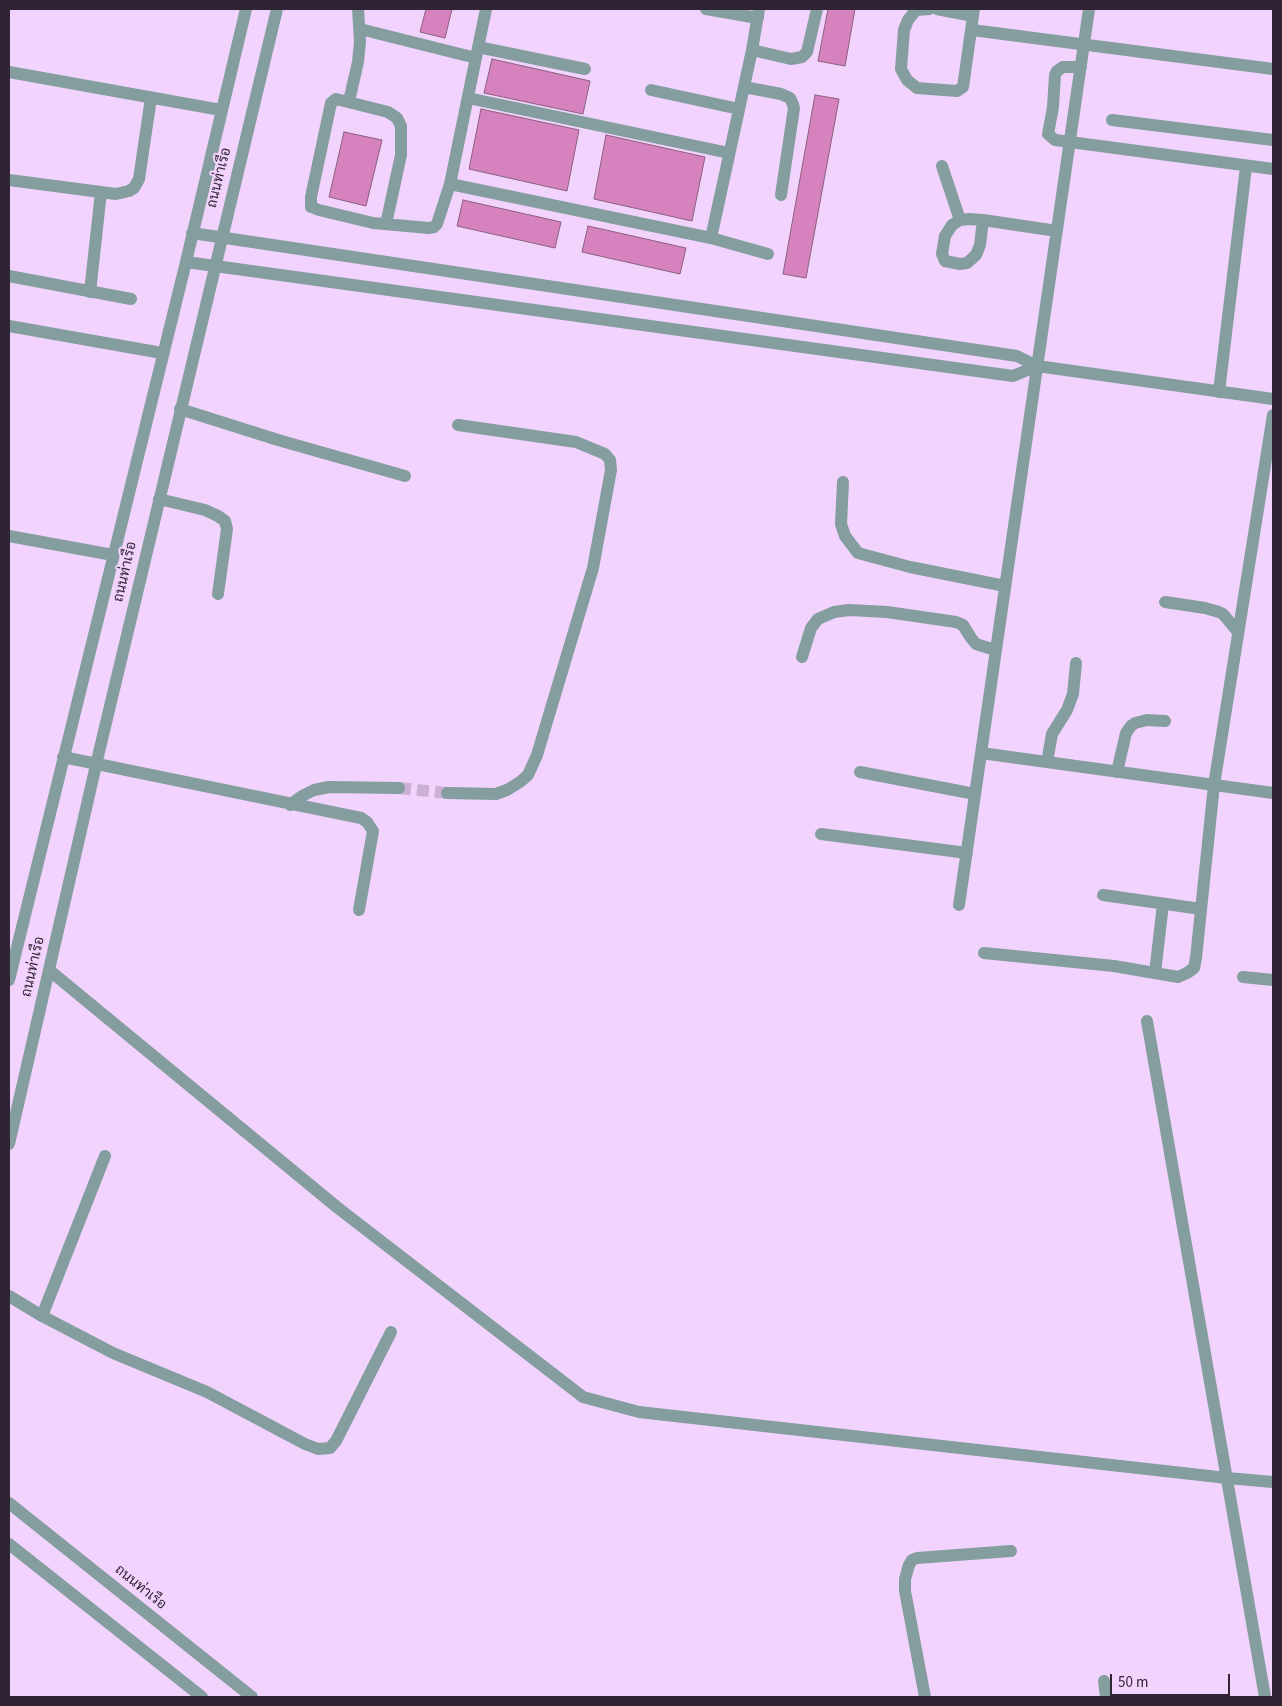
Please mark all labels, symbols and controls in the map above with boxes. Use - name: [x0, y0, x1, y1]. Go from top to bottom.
- street label: ถนนท่าเรือ: [204, 146, 236, 210]
- street label: ถนนท่าเรือ: [111, 540, 141, 604]
- street label: ถนนท่าเรือ: [19, 935, 49, 999]
- street label: ถนนท่าเรือ: [111, 1562, 169, 1614]
- scale bar: [1112, 1664, 1232, 1696]
- text: 50 m: [1118, 1672, 1148, 1693]

